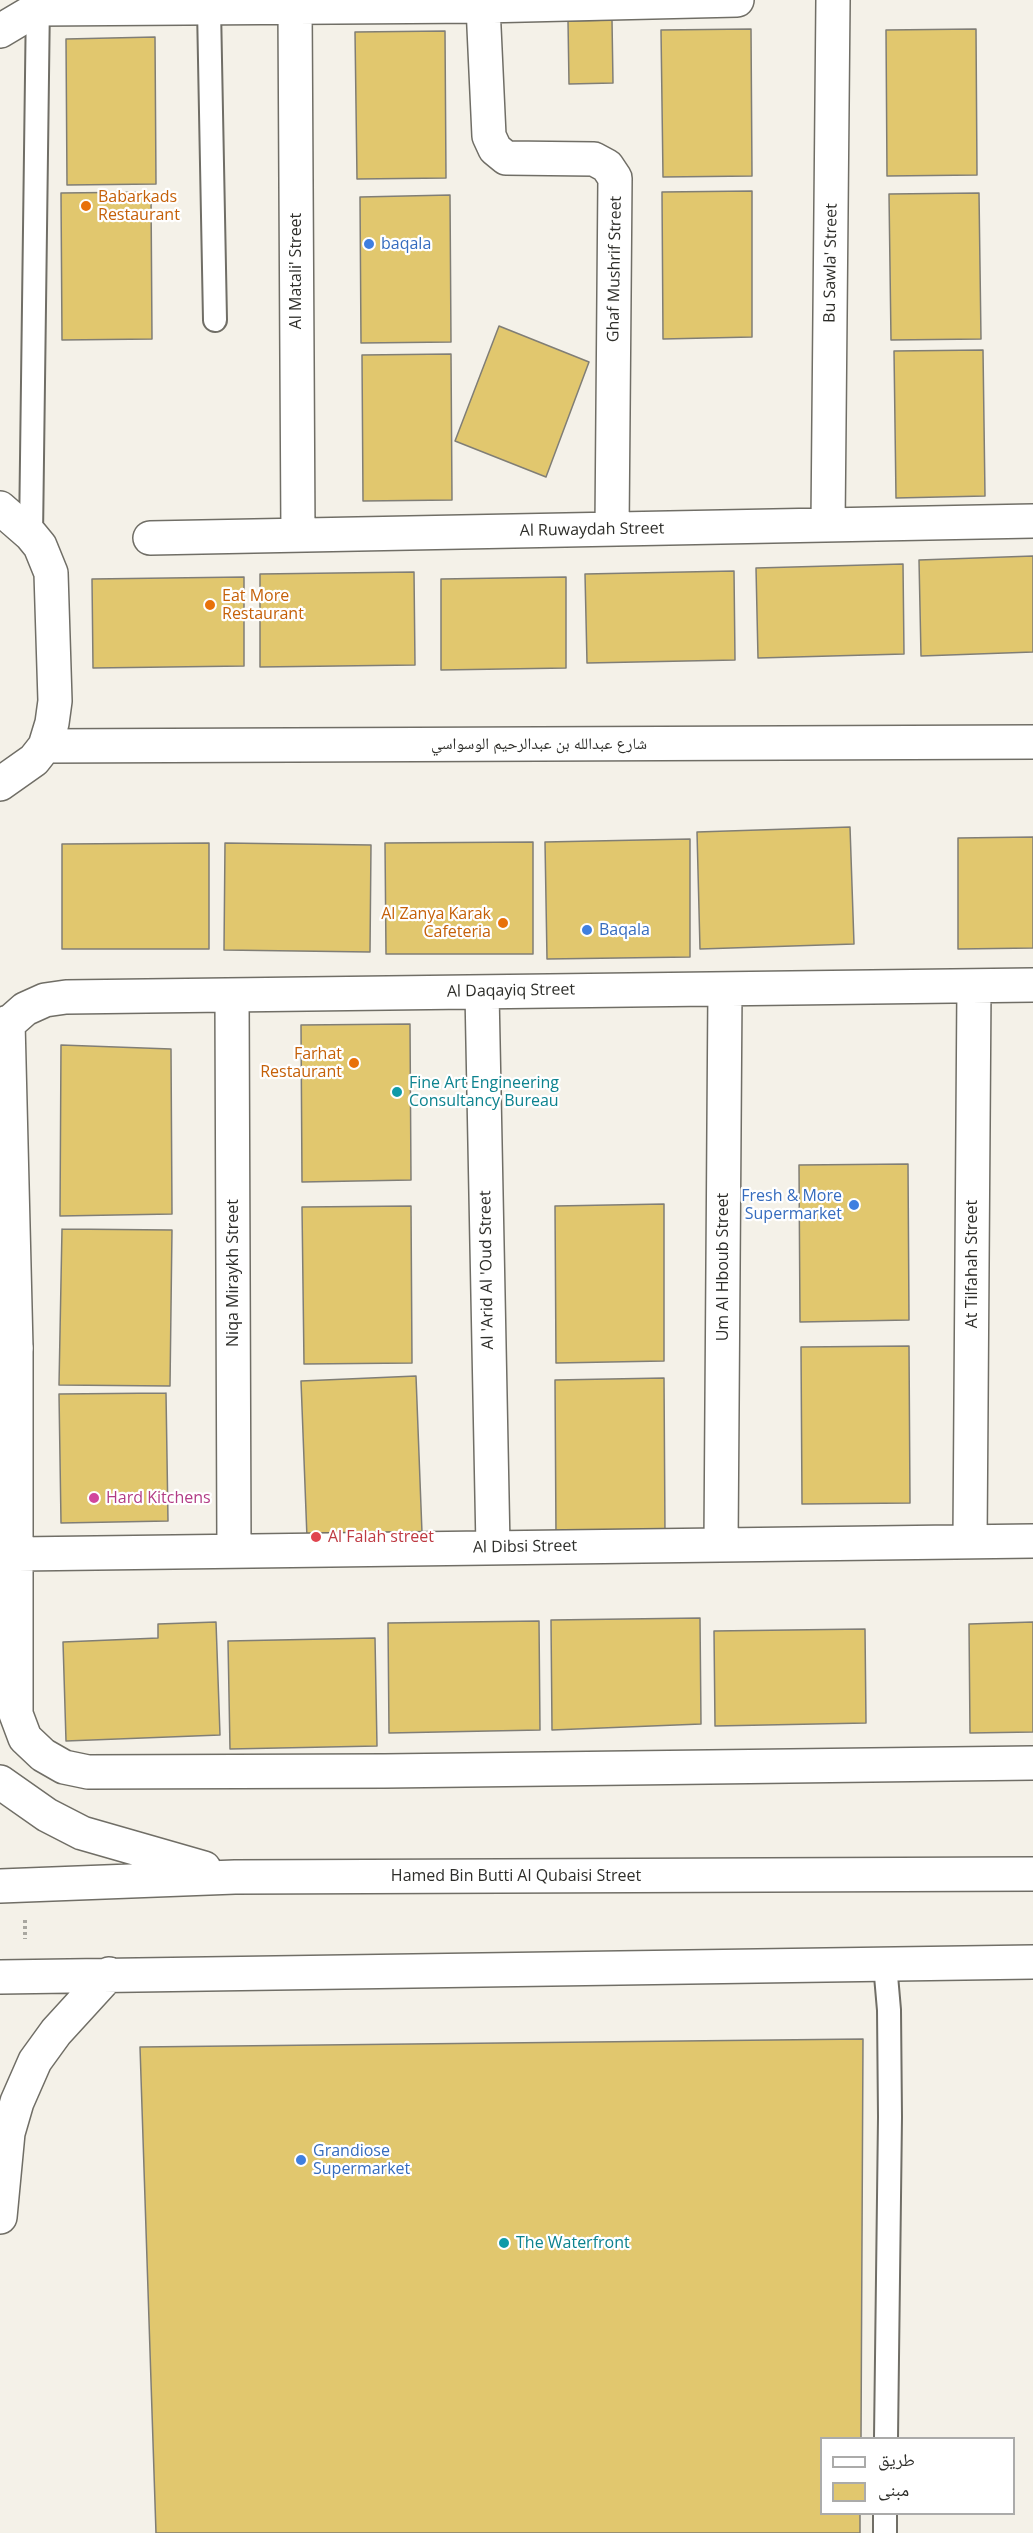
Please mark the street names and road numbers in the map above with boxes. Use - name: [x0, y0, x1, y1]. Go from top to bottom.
- street label: Ghaf Mushrif Street: [604, 196, 626, 342]
- street label: Bu Sawla' Street: [820, 203, 842, 323]
- street label: Al Matali' Street: [286, 213, 306, 329]
- street label: Al Ruwaydah Street: [520, 519, 664, 541]
- street label: شارع عبدالله بن عبدالرحيم الوسواسي: [431, 734, 647, 754]
- street label: Al Daqayiq Street: [447, 980, 575, 1002]
- street label: Al 'Arid Al 'Oud Street: [476, 1190, 498, 1350]
- street label: Um Al Hboub Street: [713, 1193, 733, 1341]
- street label: Niqa Miraykh Street: [223, 1199, 243, 1347]
- street label: At Tilfahah Street: [962, 1200, 982, 1328]
- street label: Al Dibsi Street: [473, 1536, 577, 1558]
- street label: Hamed Bin Butti Al Qubaisi Street: [391, 1866, 641, 1886]

